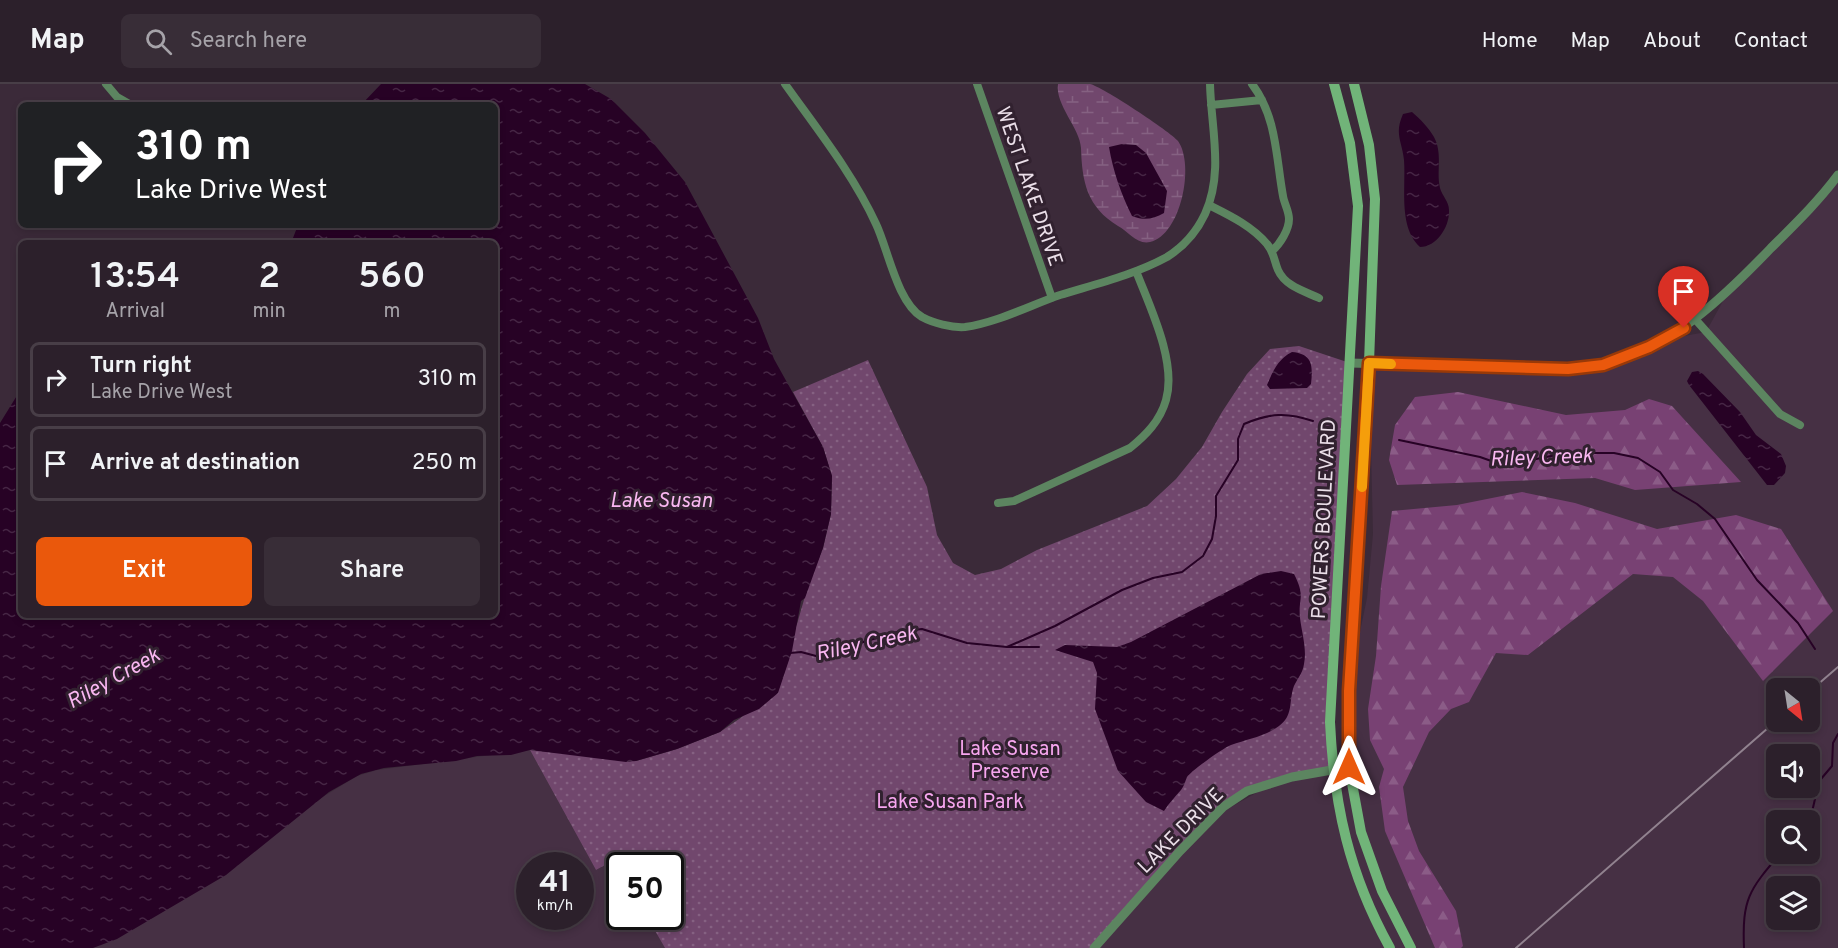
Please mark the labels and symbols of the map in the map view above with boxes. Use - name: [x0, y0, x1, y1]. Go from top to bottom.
- street label: WEST LAKE DRIVE: [989, 103, 1068, 270]
- pin: [1658, 266, 1709, 328]
- street label: POWERS BOULEVARD: [1307, 418, 1343, 620]
- water label: Riley Creek: [1489, 443, 1593, 474]
- water label: Lake Susan: [610, 488, 713, 515]
- water label: Riley Creek: [813, 620, 920, 668]
- water label: Riley Creek: [62, 642, 166, 716]
- north arrow: [1766, 678, 1820, 732]
- position arrow: [1317, 735, 1381, 799]
- park label: Lake Susan Preserve: [959, 737, 1061, 786]
- street label: LAKE DRIVE: [1133, 783, 1230, 880]
- park label: Lake Susan Park: [876, 790, 1024, 816]
- speed limit sign: 50: [606, 852, 684, 930]

